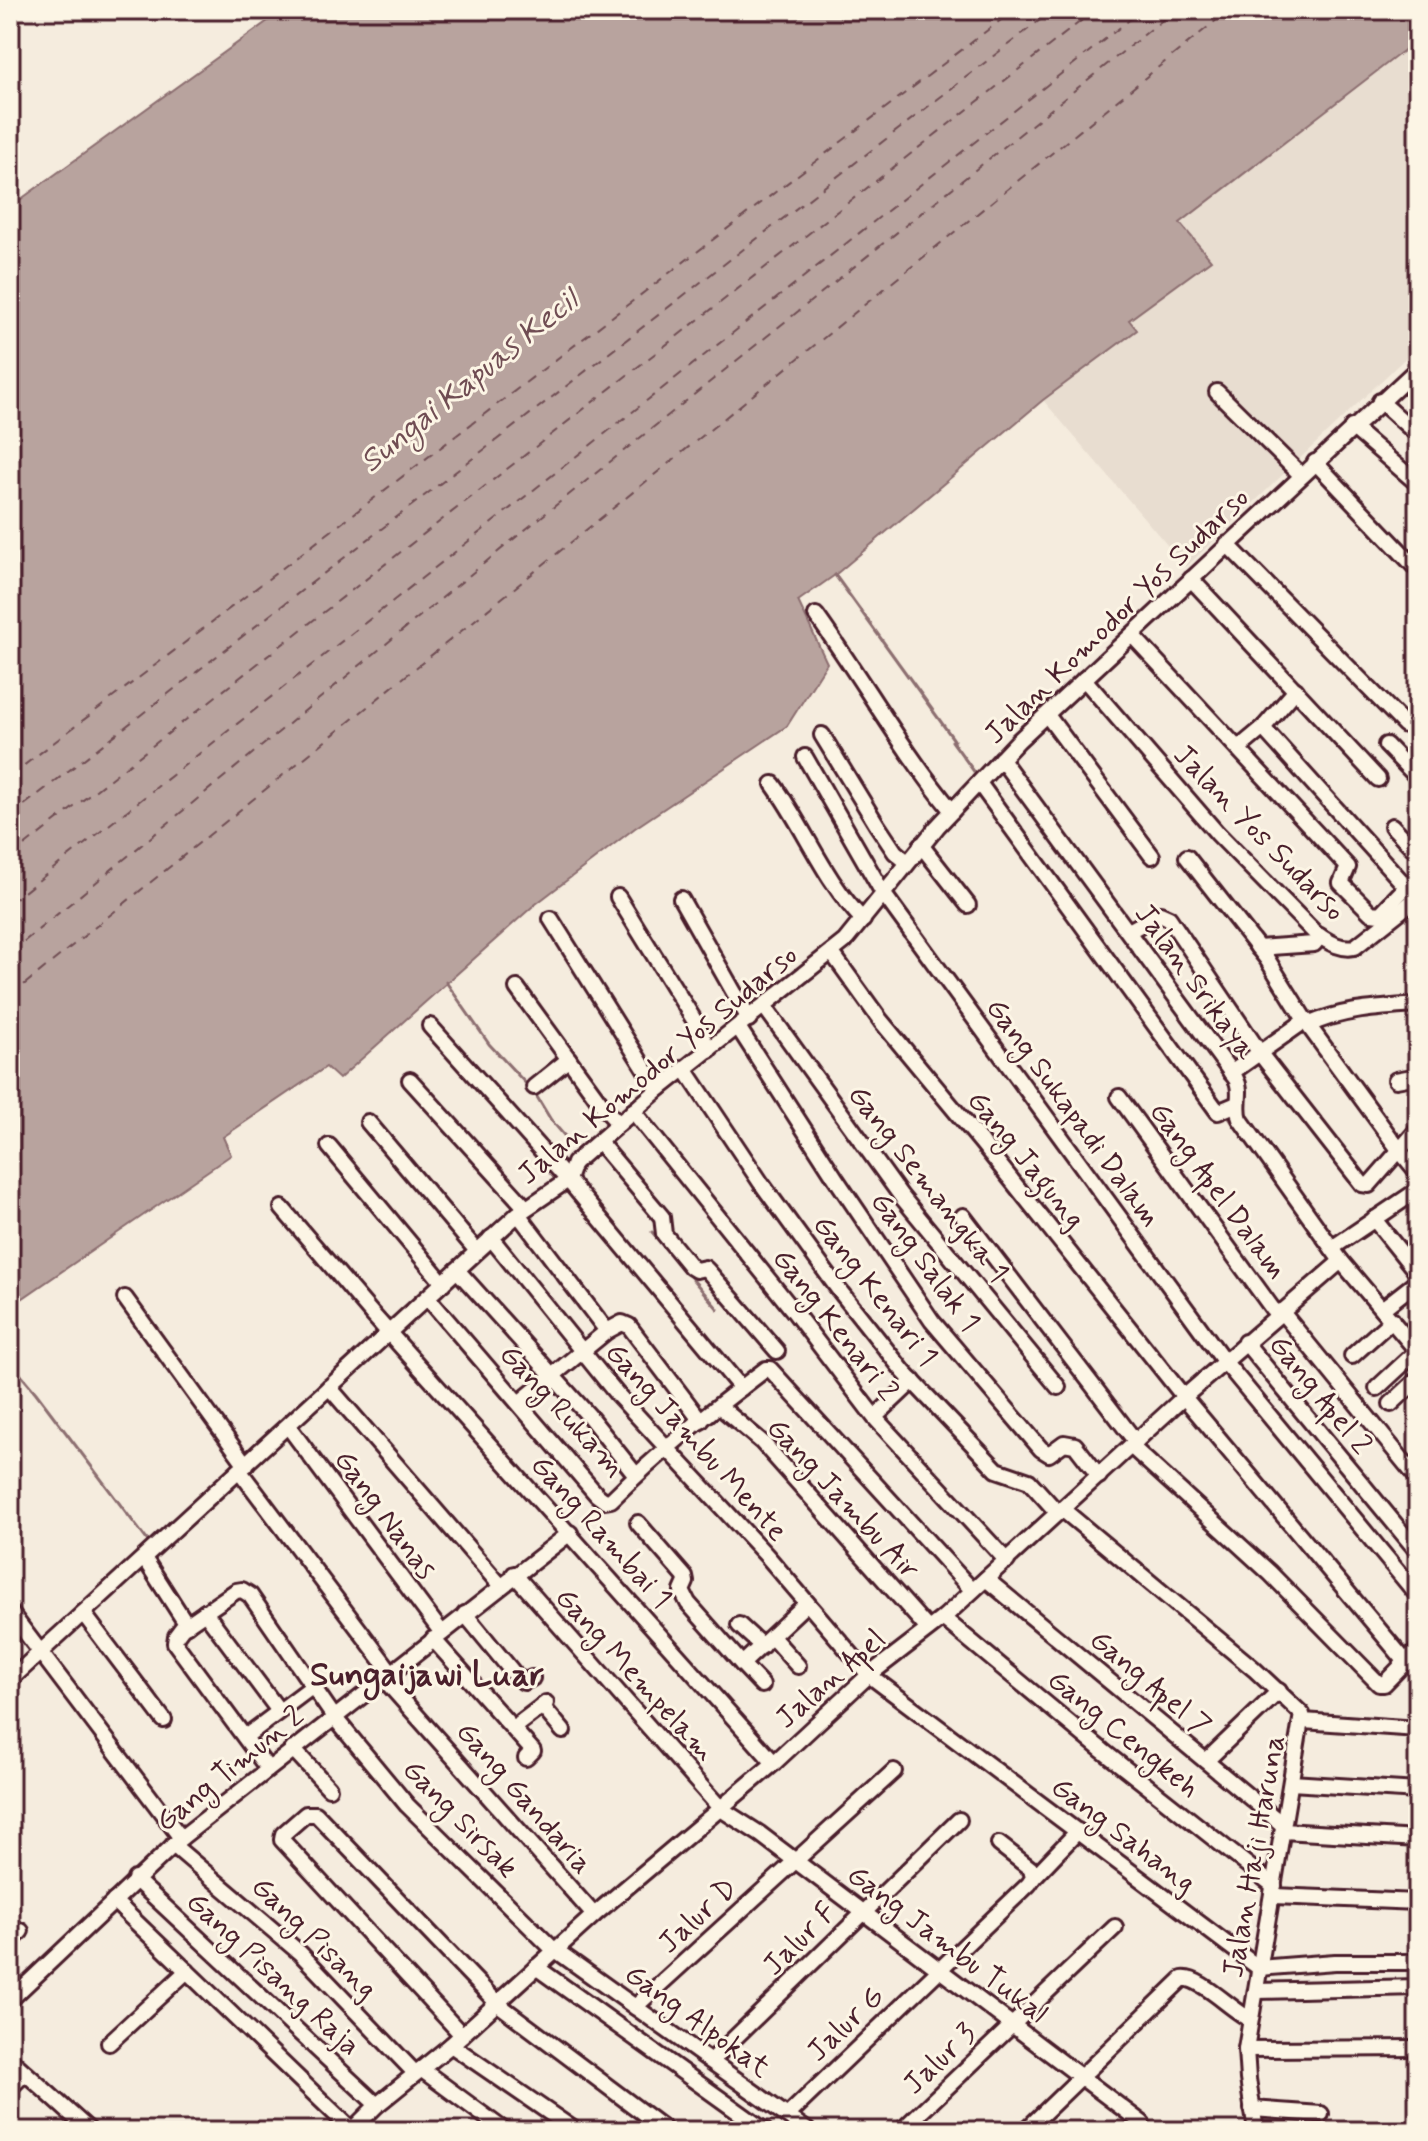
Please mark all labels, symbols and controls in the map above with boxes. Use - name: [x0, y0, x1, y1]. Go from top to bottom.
- water label: Sungai Kapuas Kecil: [351, 278, 593, 485]
- street label: Jalan Komodor Yos Sudarso: [976, 479, 1258, 753]
- street label: Jalan Yos Sudarso: [1164, 736, 1353, 930]
- street label: Jalan Srikaya: [1125, 896, 1265, 1069]
- street label: Jalan Komodor Yos Sudarso: [510, 936, 806, 1194]
- street label: Gang Sukapadi Dalam: [975, 990, 1169, 1237]
- street label: Gang Semangka 1: [837, 1077, 1017, 1292]
- street label: Gang Jagung: [955, 1082, 1094, 1239]
- street label: Gang Apel Dalam: [1137, 1094, 1296, 1290]
- street label: Gang Salak 1: [859, 1184, 989, 1341]
- street label: Gang Kenari 1: [802, 1207, 946, 1376]
- street label: Gang Kenari 2: [761, 1240, 907, 1411]
- street label: Gang Apel 2: [1257, 1327, 1380, 1465]
- street label: Gang Jambu Mente: [594, 1334, 796, 1551]
- street label: Gang Rukam: [489, 1336, 634, 1487]
- street label: Gang Jambu Air: [756, 1409, 928, 1590]
- street label: Gang Nanas: [323, 1442, 445, 1589]
- street label: Gang Rambai 1: [520, 1447, 680, 1619]
- street label: Gang Mempelam: [544, 1579, 724, 1772]
- street label: Jalan Apel: [768, 1621, 896, 1740]
- street label: Gang Apel 7: [1079, 1621, 1219, 1748]
- district label: Sungaijawi Luar: [310, 1653, 544, 1701]
- street label: Gang Cengkeh: [1037, 1661, 1207, 1809]
- street label: Gang Timun 2: [148, 1697, 314, 1843]
- street label: Gang Gandaria: [445, 1713, 601, 1884]
- street label: Jalan Haji Haruna: [1214, 1732, 1295, 1981]
- street label: Gang Sirsak: [392, 1751, 526, 1888]
- street label: Gang Sahang: [1041, 1768, 1204, 1904]
- street label: Gang Jambu Tukal: [838, 1856, 1055, 2034]
- street label: Gang Pisang: [241, 1868, 386, 2010]
- street label: Jalur D: [650, 1870, 746, 1963]
- street label: Gang Pisang Raja: [176, 1883, 369, 2067]
- street label: Jalur F: [755, 1894, 846, 1985]
- street label: Gang Alpokat: [615, 1955, 778, 2089]
- street label: Jalur G: [799, 1978, 893, 2071]
- street label: Jalur 3: [895, 2015, 985, 2103]

